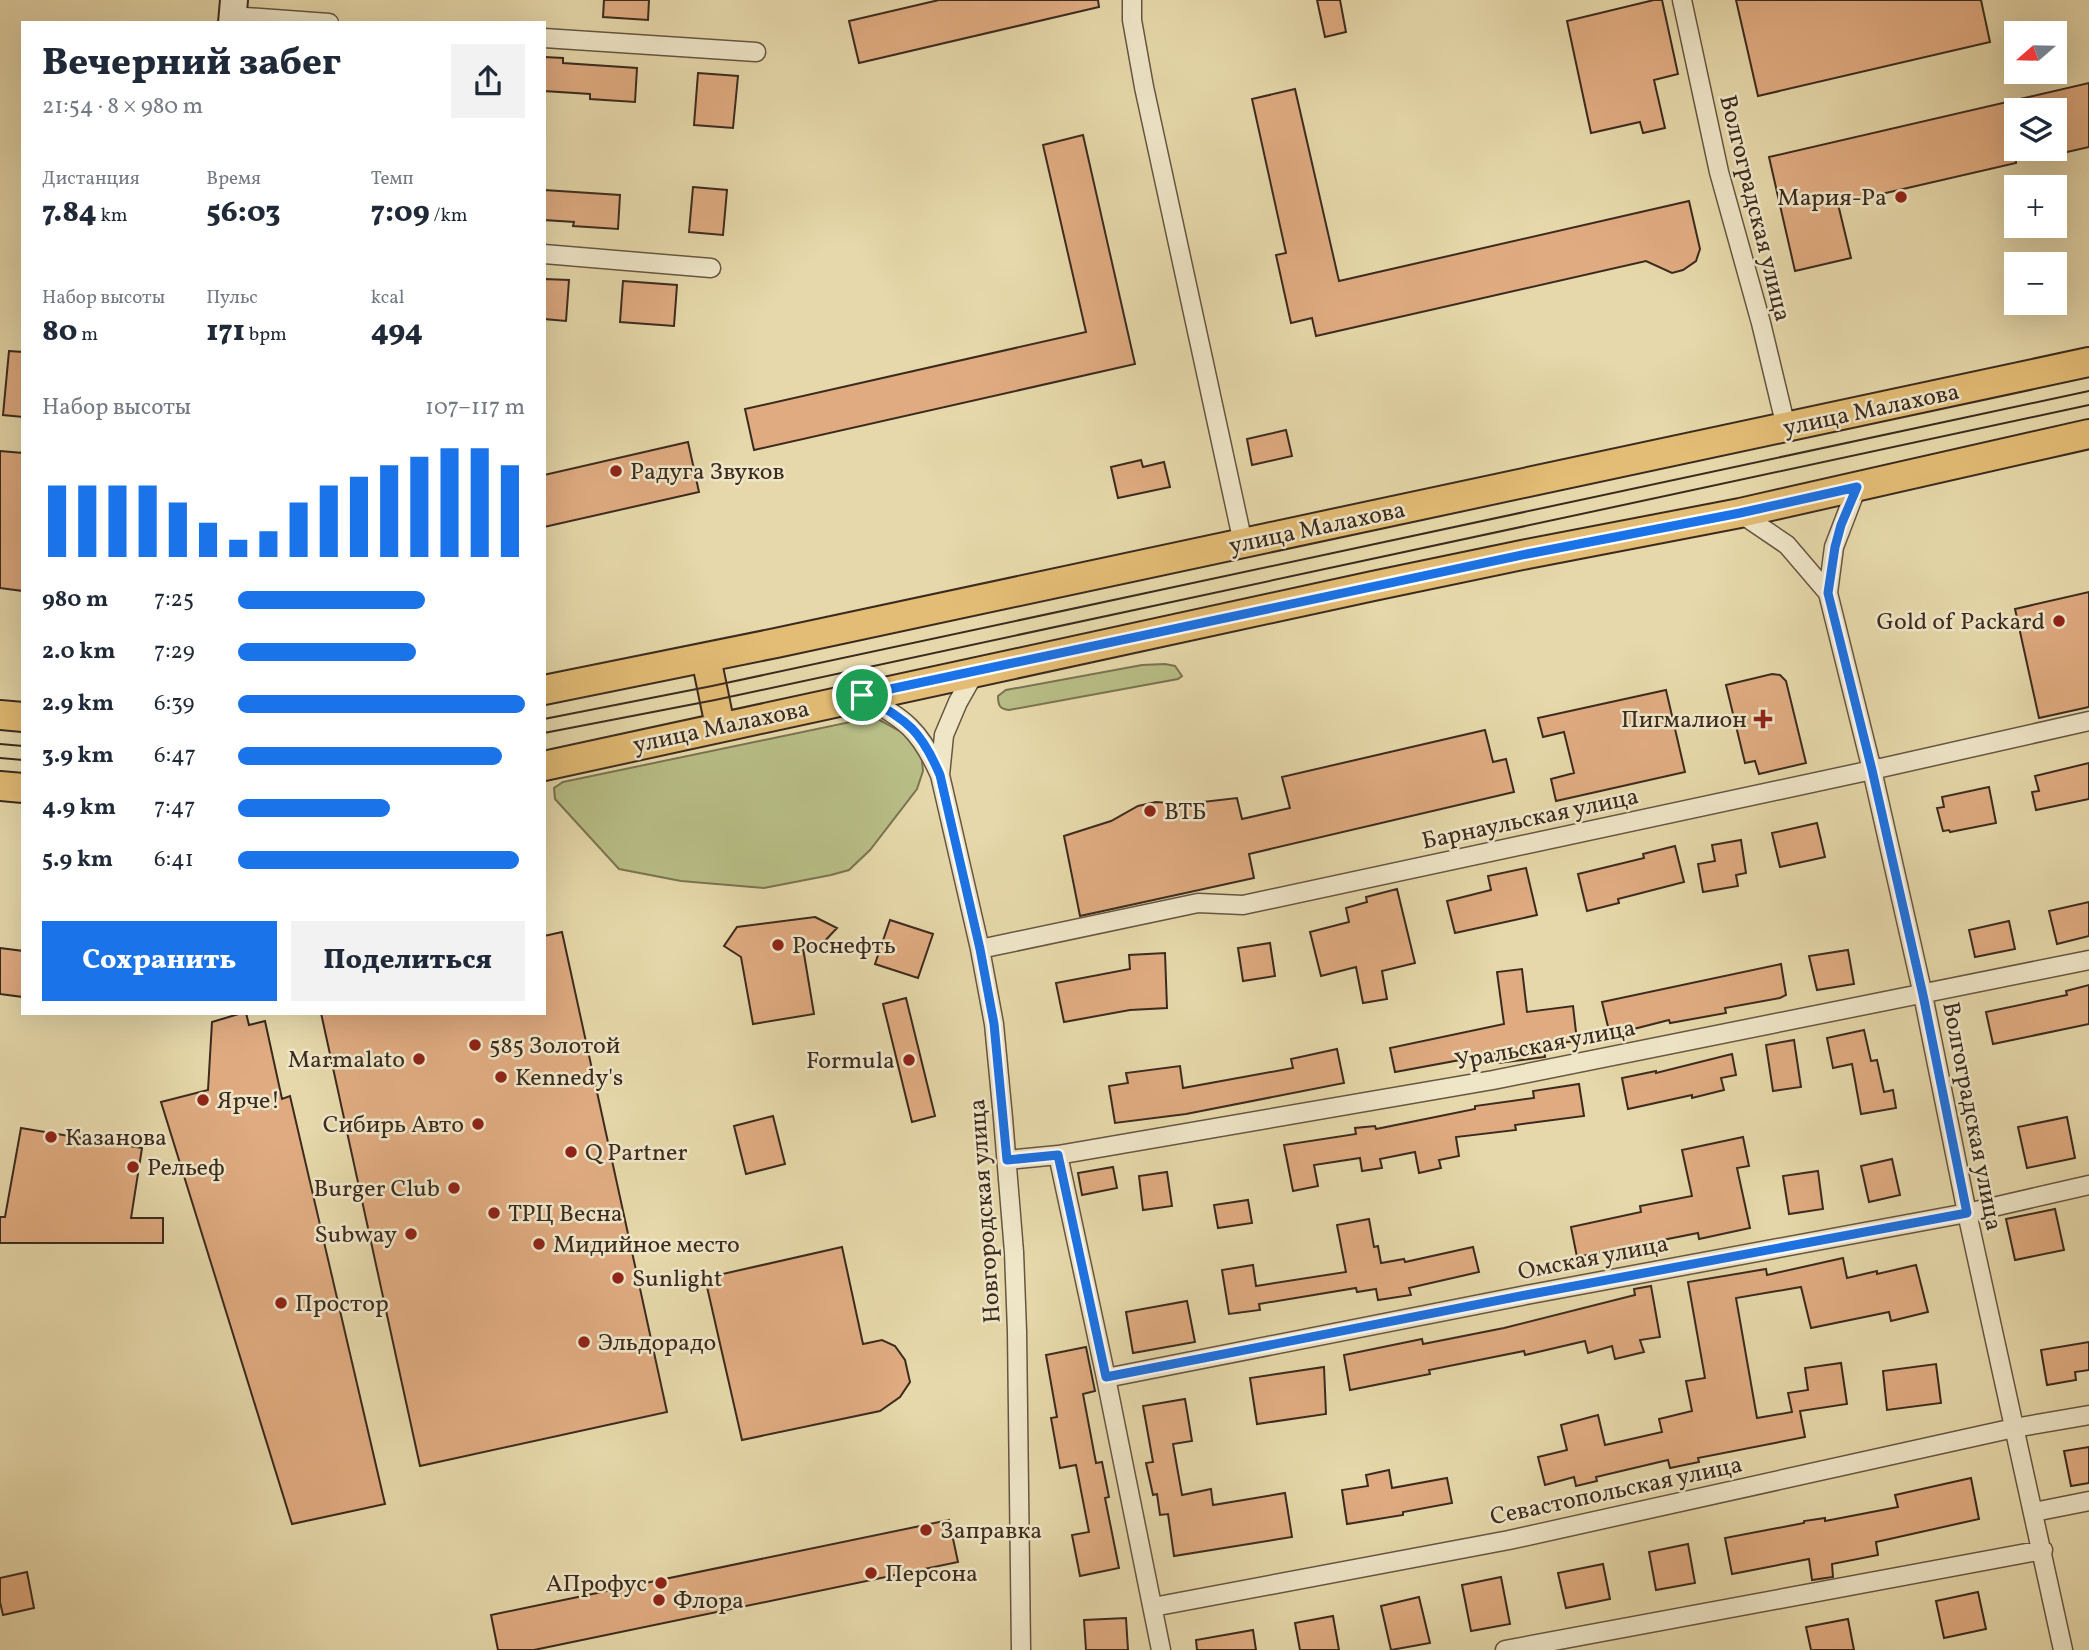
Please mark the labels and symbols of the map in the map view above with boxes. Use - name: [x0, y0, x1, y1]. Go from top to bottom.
- north arrow: [2004, 21, 2067, 84]
- street label: Волгоградская улица: [1709, 92, 1799, 325]
- place label: Мария-Ра: [1777, 182, 1887, 216]
- marker: Мария-Ра: [1893, 189, 1909, 205]
- street label: улица Малахова: [1780, 376, 1963, 446]
- place label: Радуга Звуков: [630, 456, 785, 490]
- marker: Радуга Звуков: [608, 463, 624, 479]
- street label: улица Малахова: [1226, 494, 1409, 564]
- place label: Gold of Packard: [1877, 606, 2045, 640]
- marker: Gold of Packard: [2051, 613, 2067, 629]
- pin: [832, 665, 892, 725]
- street label: улица Малахова: [630, 693, 813, 763]
- place label: Пигмалион: [1621, 704, 1747, 738]
- marker: Пигмалион: [1753, 709, 1773, 729]
- street label: Барнаульская улица: [1419, 780, 1642, 860]
- place label: ВТБ: [1164, 796, 1207, 830]
- marker: ВТБ: [1142, 803, 1158, 819]
- place label: Роснефть: [792, 930, 896, 964]
- marker: Роснефть: [770, 937, 786, 953]
- street label: Волгоградская улица: [1932, 999, 2010, 1234]
- street label: Уральская улица: [1452, 1012, 1639, 1080]
- place label: 585 Золотой: [489, 1030, 620, 1064]
- marker: 585 Золотой: [467, 1037, 483, 1053]
- place label: Marmalato: [288, 1044, 405, 1078]
- place label: Formula: [806, 1045, 895, 1079]
- marker: Marmalato: [411, 1051, 427, 1067]
- marker: Formula: [901, 1052, 917, 1068]
- place label: Kennedy's: [515, 1062, 623, 1096]
- marker: Kennedy's: [493, 1069, 509, 1085]
- place label: Ярче!: [217, 1085, 280, 1119]
- marker: Ярче!: [195, 1092, 211, 1108]
- street label: Новгородская улица: [961, 1097, 1011, 1324]
- place label: Сибирь Авто: [323, 1109, 464, 1143]
- marker: Сибирь Авто: [470, 1116, 486, 1132]
- place label: Казанова: [65, 1122, 167, 1156]
- marker: Казанова: [43, 1129, 59, 1145]
- place label: Q Partner: [585, 1137, 687, 1171]
- marker: Q Partner: [563, 1144, 579, 1160]
- place label: Рельеф: [147, 1152, 225, 1186]
- marker: Рельеф: [125, 1159, 141, 1175]
- place label: Burger Club: [313, 1173, 440, 1207]
- marker: Burger Club: [446, 1180, 462, 1196]
- place label: ТРЦ Весна: [508, 1198, 623, 1232]
- marker: ТРЦ Весна: [486, 1205, 502, 1221]
- place label: Subway: [315, 1219, 397, 1253]
- marker: Subway: [403, 1226, 419, 1242]
- street label: Омская улица: [1515, 1228, 1672, 1290]
- place label: Мидийное место: [553, 1229, 740, 1263]
- marker: Мидийное место: [531, 1236, 547, 1252]
- place label: Sunlight: [632, 1263, 723, 1297]
- marker: Sunlight: [610, 1270, 626, 1286]
- place label: Простор: [295, 1288, 389, 1322]
- marker: Простор: [273, 1295, 289, 1311]
- place label: Эльдорадо: [598, 1327, 716, 1361]
- marker: Эльдорадо: [576, 1334, 592, 1350]
- street label: Севастопольская улица: [1487, 1449, 1746, 1535]
- place label: Заправка: [940, 1515, 1042, 1549]
- marker: Заправка: [918, 1522, 934, 1538]
- place label: Персона: [885, 1558, 978, 1592]
- marker: Персона: [863, 1565, 879, 1581]
- place label: АПрофус: [546, 1568, 647, 1602]
- marker: АПрофус: [653, 1575, 669, 1591]
- place label: Флора: [673, 1585, 744, 1619]
- marker: Флора: [651, 1592, 667, 1608]

